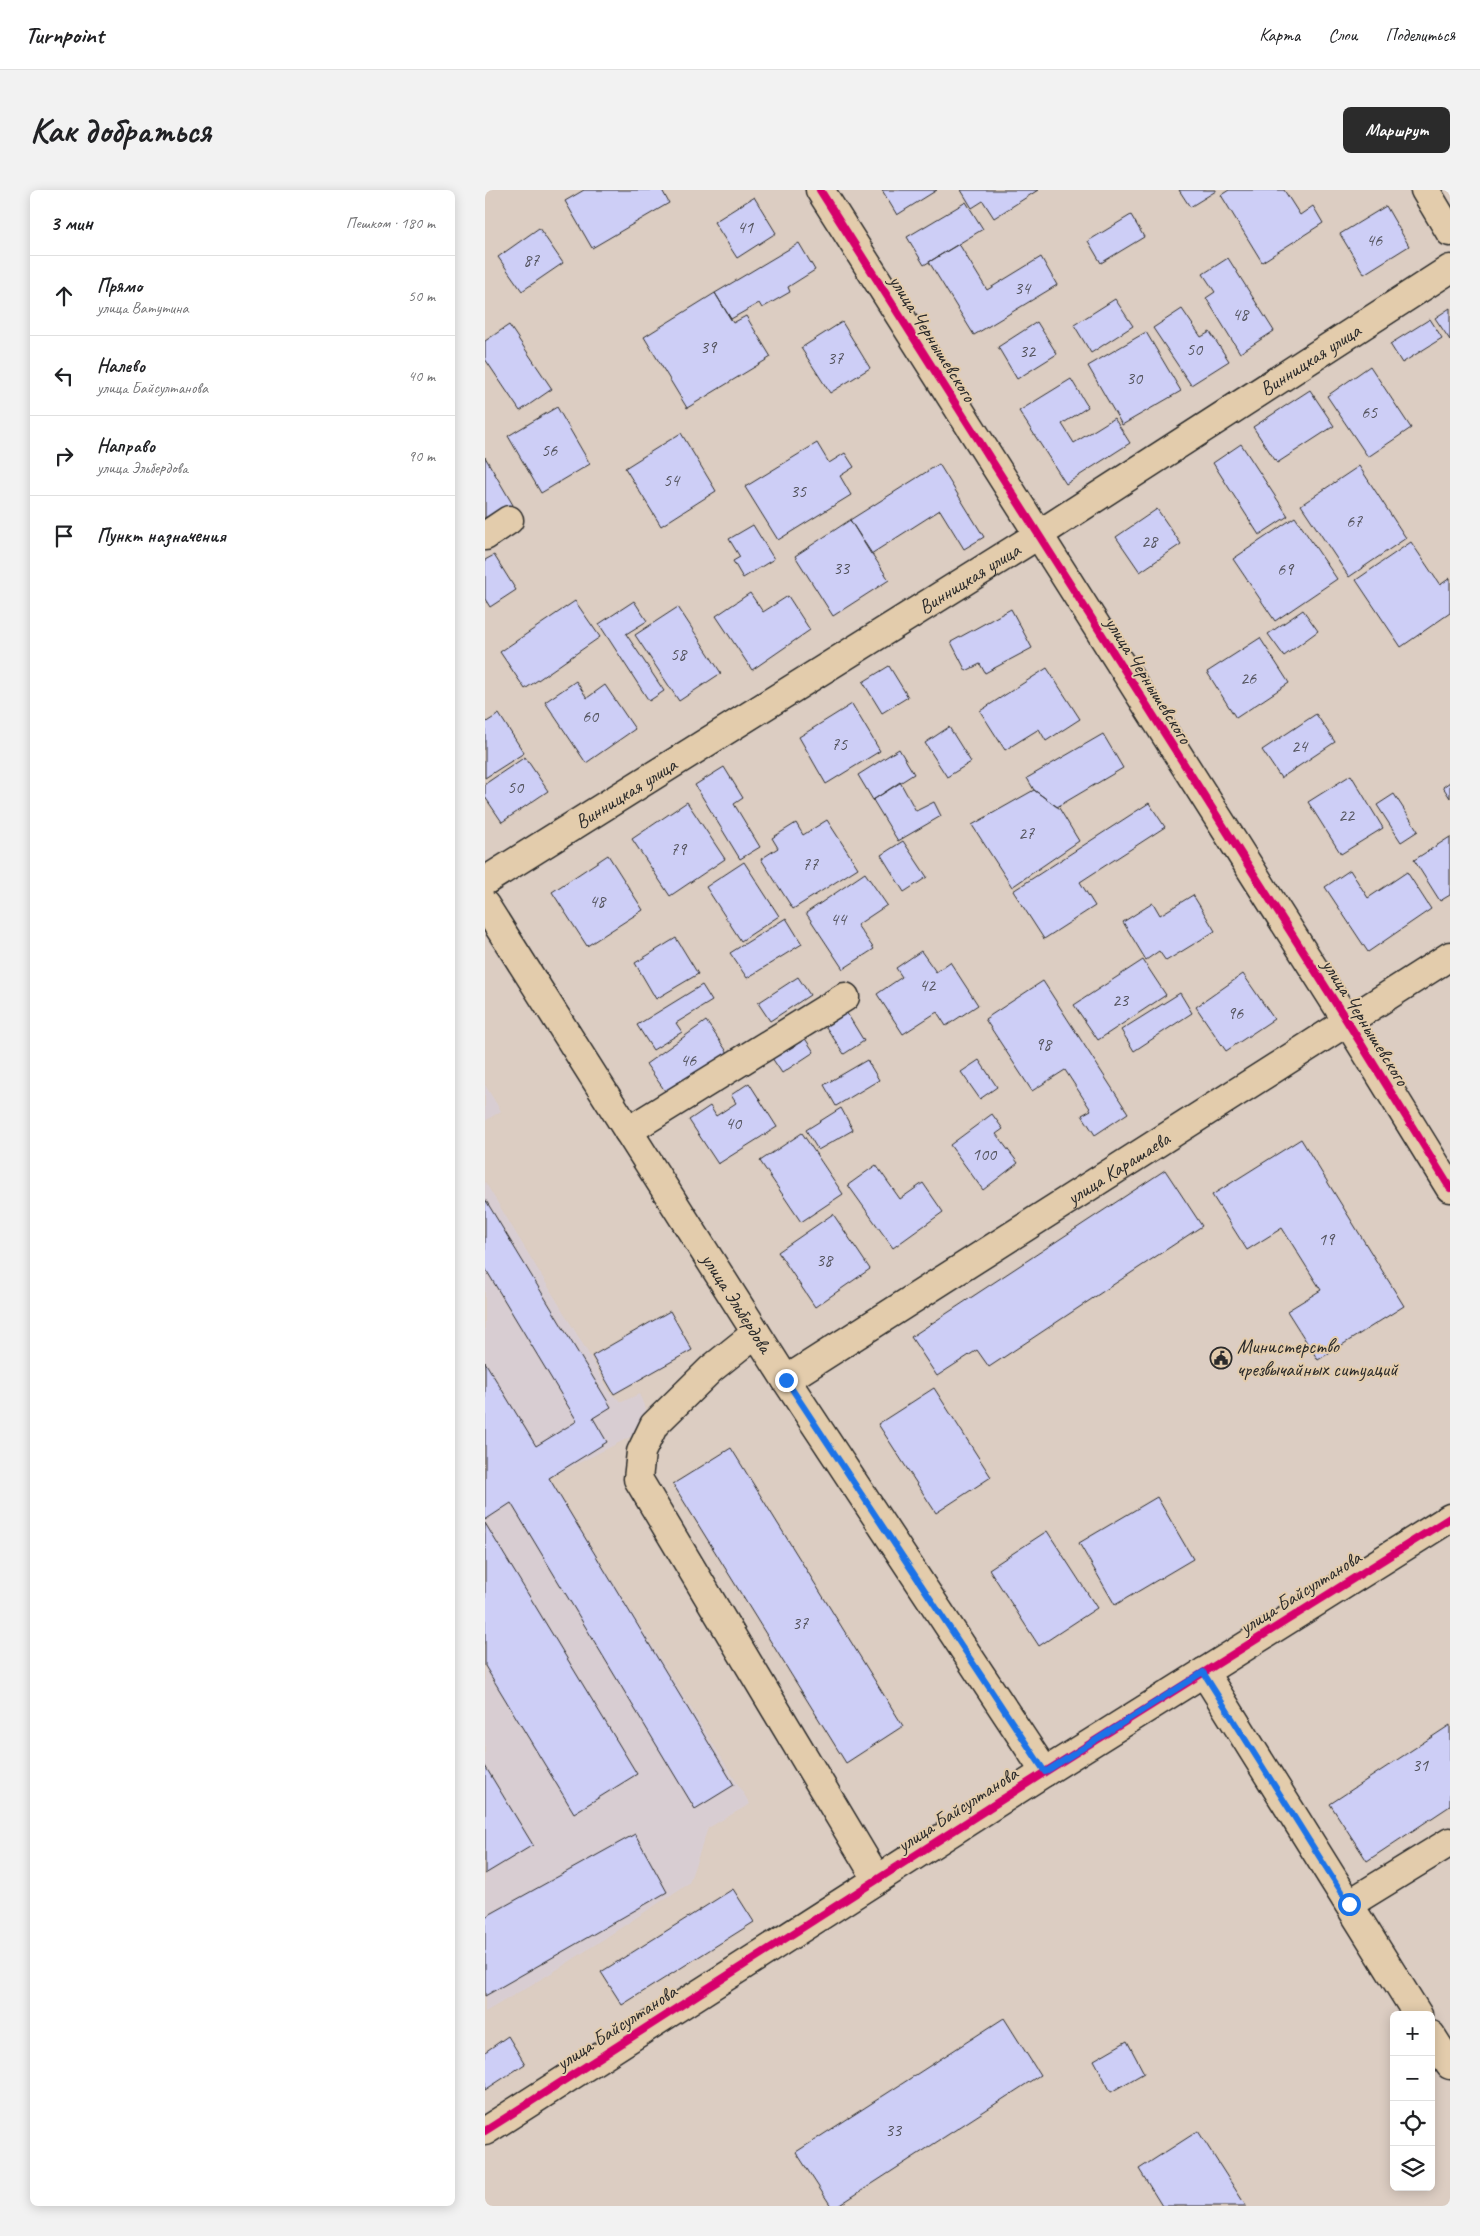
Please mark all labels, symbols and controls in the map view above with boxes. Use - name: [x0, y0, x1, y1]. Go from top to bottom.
- text: Turnpoint: [25, 20, 104, 50]
- text: Карта: [1259, 24, 1300, 46]
- text: Слои: [1328, 24, 1357, 46]
- text: Поделиться: [1385, 24, 1455, 46]
- button: Маршрут: [1343, 107, 1450, 153]
- text: Как добраться: [30, 108, 211, 153]
- text: 3 мин: [50, 210, 93, 236]
- text: Пешком · 180 m: [346, 213, 435, 233]
- house number: 41: [737, 216, 754, 238]
- house number: 46: [1366, 229, 1383, 251]
- house number: 87: [523, 249, 540, 271]
- street label: улица Чернышевского: [883, 269, 982, 407]
- text: Прямо: [97, 274, 142, 298]
- house number: 34: [1014, 277, 1032, 299]
- icon: ahead: [50, 282, 78, 310]
- text: 50 m: [408, 286, 435, 306]
- text: улица Ватутина: [97, 298, 188, 318]
- house number: 48: [1232, 303, 1250, 325]
- street label: Винницкая улица: [1255, 317, 1366, 402]
- house number: 39: [700, 336, 718, 358]
- house number: 50: [1186, 338, 1204, 360]
- house number: 32: [1019, 340, 1037, 362]
- house number: 37: [827, 347, 844, 369]
- text: Налево: [97, 354, 145, 378]
- icon: left: [50, 362, 78, 390]
- text: 40 m: [408, 366, 435, 386]
- house number: 30: [1126, 367, 1144, 389]
- text: улица Байсултанова: [97, 378, 208, 398]
- house number: 65: [1361, 401, 1378, 423]
- text: Направо: [97, 434, 155, 458]
- house number: 56: [541, 439, 558, 461]
- icon: right: [50, 442, 78, 470]
- text: 90 m: [408, 446, 435, 466]
- text: улица Эльбердова: [97, 458, 188, 478]
- house number: 54: [663, 469, 681, 491]
- house number: 35: [790, 480, 807, 502]
- house number: 67: [1346, 510, 1363, 532]
- icon: arrive: [50, 522, 78, 550]
- text: Пункт назначения: [97, 524, 226, 548]
- house number: 28: [1141, 530, 1159, 552]
- street label: Винницкая улица: [914, 537, 1026, 620]
- house number: 33: [833, 557, 851, 579]
- house number: 69: [1277, 558, 1295, 580]
- street label: улица Чернышевского: [1099, 611, 1198, 749]
- house number: 58: [670, 643, 688, 665]
- house number: 26: [1240, 667, 1257, 689]
- house number: 60: [582, 705, 600, 727]
- house number: 75: [831, 733, 848, 755]
- house number: 24: [1291, 735, 1309, 757]
- street label: Винницкая улица: [571, 752, 683, 835]
- house number: 50: [507, 776, 525, 798]
- house number: 22: [1338, 804, 1356, 826]
- house number: 27: [1018, 822, 1035, 844]
- house number: 79: [670, 838, 688, 860]
- house number: 77: [802, 853, 819, 875]
- house number: 48: [589, 890, 607, 912]
- house number: 44: [830, 908, 848, 930]
- street label: улица Чернышевского: [1316, 953, 1415, 1091]
- house number: 42: [919, 974, 937, 996]
- house number: 23: [1112, 989, 1130, 1011]
- house number: 96: [1227, 1002, 1244, 1024]
- house number: 98: [1035, 1033, 1053, 1055]
- house number: 46: [680, 1049, 697, 1071]
- house number: 40: [725, 1112, 743, 1134]
- street label: улица Карашаева: [1061, 1125, 1176, 1211]
- house number: 100: [972, 1143, 998, 1165]
- house number: 19: [1318, 1228, 1336, 1250]
- street label: улица Эльбердова: [695, 1248, 779, 1359]
- house number: 38: [816, 1249, 834, 1271]
- place label: Министерство чрезвычайных ситуаций: [1237, 1334, 1399, 1382]
- public building icon: Министерство чрезвычайных ситуаций: [1209, 1346, 1233, 1370]
- route end: [775, 1369, 798, 1392]
- street label: улица Байсултанова: [1234, 1544, 1367, 1640]
- house number: 37: [792, 1612, 809, 1634]
- house number: 31: [1412, 1754, 1429, 1776]
- street label: улица Байсултанова: [891, 1760, 1023, 1858]
- route start: [1338, 1893, 1361, 1916]
- street label: улица Байсултанова: [550, 1978, 682, 2076]
- map controls: [1390, 2011, 1435, 2191]
- button: +: [1390, 2011, 1435, 2056]
- button: −: [1390, 2056, 1435, 2101]
- button: locate: [1390, 2101, 1435, 2146]
- house number: 33: [885, 2119, 903, 2141]
- button: layers: [1390, 2146, 1435, 2191]

